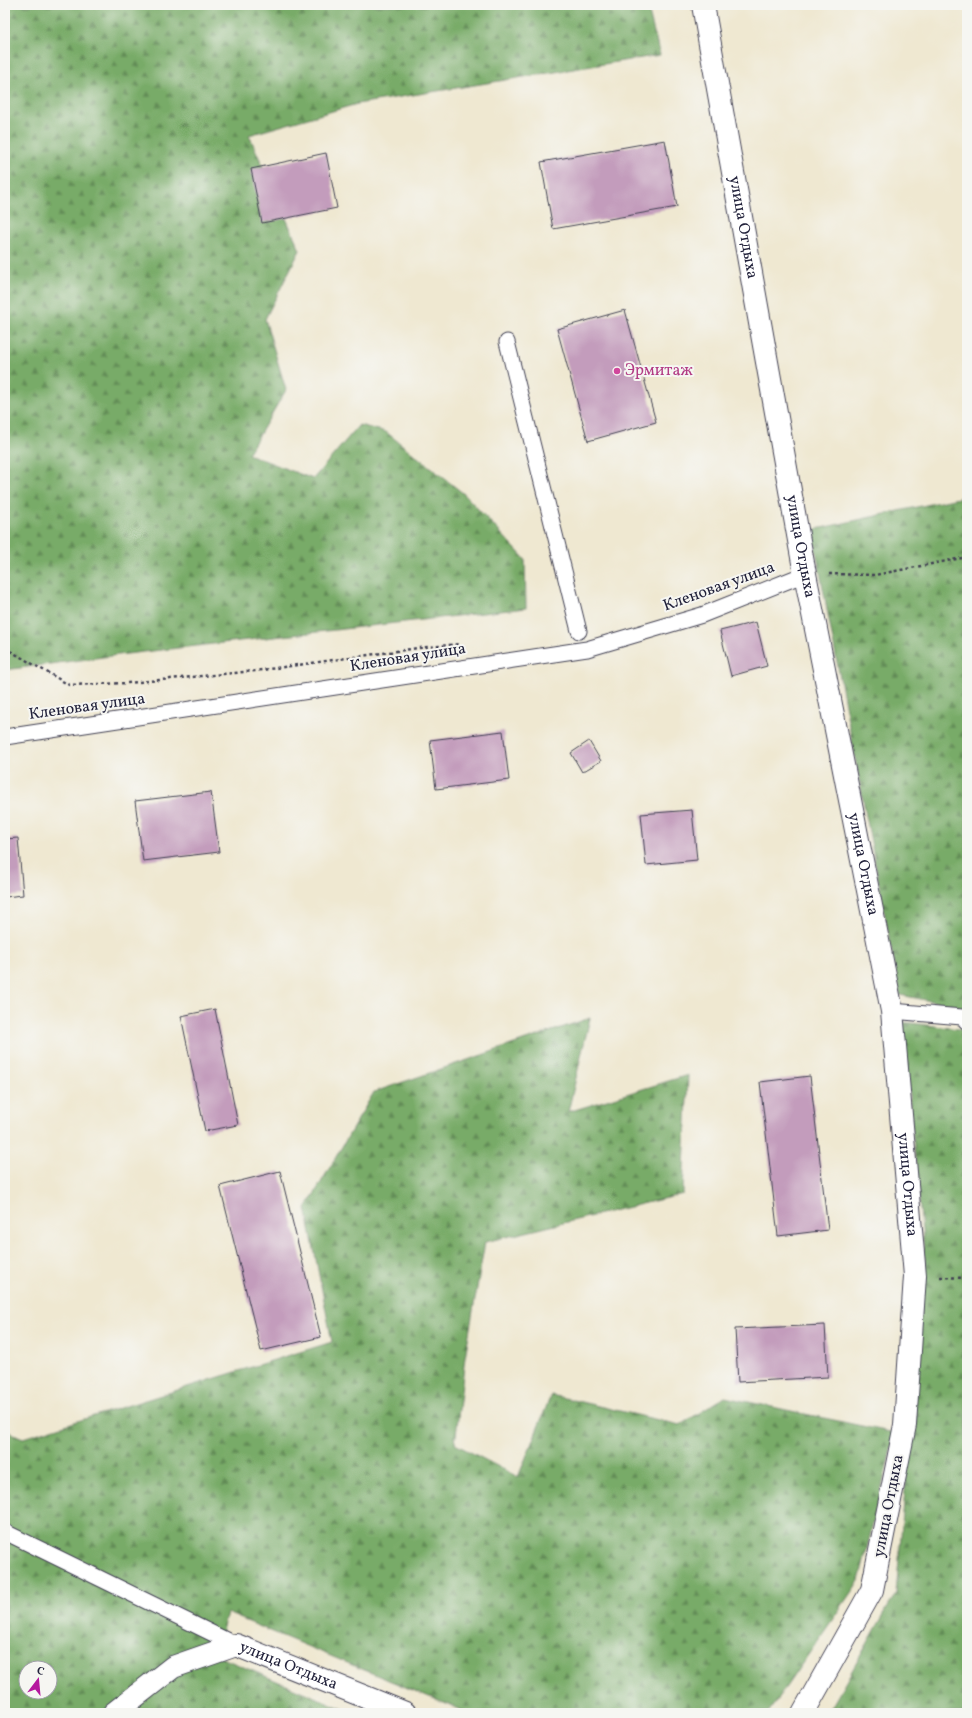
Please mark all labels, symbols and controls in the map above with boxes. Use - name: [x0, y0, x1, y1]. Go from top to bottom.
- street label: улица Отдыха: [723, 174, 763, 281]
- place label: Эрмитаж: [625, 360, 693, 382]
- marker: Эрмитаж: [612, 366, 622, 376]
- street label: улица Отдыха: [780, 493, 820, 600]
- street label: Кленовая улица: [660, 557, 778, 617]
- street label: Кленовая улица: [348, 638, 468, 678]
- street label: Кленовая улица: [27, 688, 147, 726]
- street label: улица Отдыха: [842, 811, 884, 918]
- street label: улица Отдыха: [892, 1132, 923, 1238]
- street label: улица Отдыха: [868, 1453, 910, 1559]
- street label: улица Отдыха: [236, 1636, 341, 1696]
- north arrow: [18, 1660, 58, 1700]
- text: С: [35, 1664, 46, 1680]

